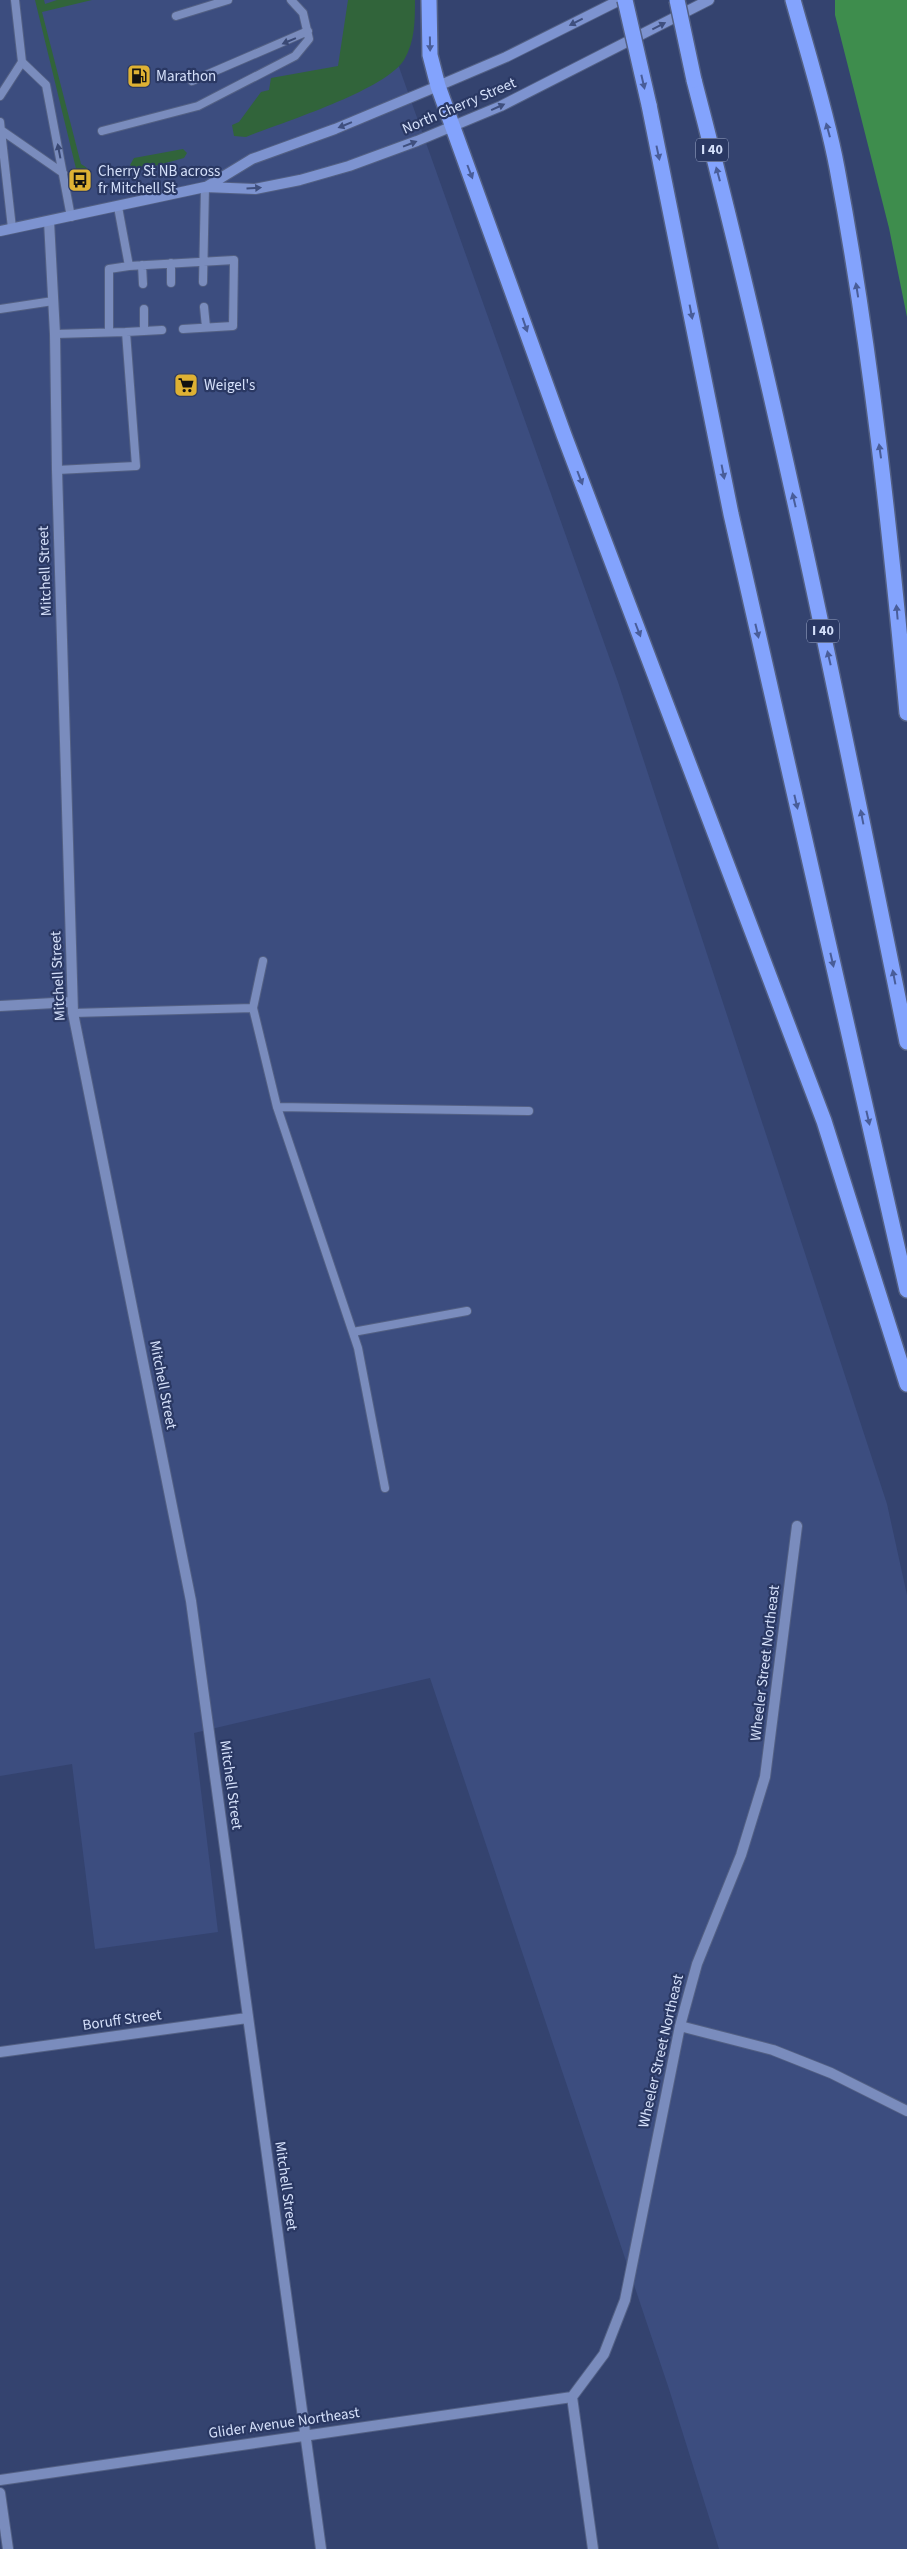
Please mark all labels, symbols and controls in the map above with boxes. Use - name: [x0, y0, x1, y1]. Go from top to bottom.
- one-way arrow: [569, 18, 583, 26]
- one-way arrow: [652, 22, 666, 30]
- one-way arrow: [426, 36, 434, 52]
- one-way arrow: [282, 37, 296, 45]
- fuel station icon: Marathon: [126, 63, 152, 89]
- place label: Marathon: [156, 66, 216, 87]
- street label: North Cherry Street: [399, 73, 519, 139]
- one-way arrow: [639, 74, 647, 89]
- one-way arrow: [491, 103, 505, 111]
- one-way arrow: [338, 122, 352, 130]
- one-way arrow: [823, 123, 831, 138]
- road number: I 40: [696, 138, 728, 162]
- one-way arrow: [403, 140, 418, 148]
- one-way arrow: [54, 143, 62, 159]
- one-way arrow: [655, 146, 663, 162]
- place label: Cherry St NB across fr Mitchell St: [98, 161, 220, 199]
- one-way arrow: [467, 165, 474, 180]
- bus stop icon: Cherry St NB across fr Mitchell St: [67, 167, 93, 193]
- one-way arrow: [714, 167, 722, 182]
- one-way arrow: [246, 184, 262, 192]
- one-way arrow: [853, 281, 861, 297]
- one-way arrow: [687, 305, 695, 321]
- one-way arrow: [521, 318, 529, 333]
- supermarket icon: Weigel's: [173, 372, 199, 398]
- place label: Weigel's: [204, 375, 255, 396]
- one-way arrow: [876, 442, 884, 458]
- one-way arrow: [719, 464, 727, 480]
- one-way arrow: [576, 471, 584, 486]
- one-way arrow: [790, 492, 798, 507]
- street label: Mitchell Street: [33, 526, 57, 616]
- one-way arrow: [893, 604, 901, 620]
- road number: I 40: [807, 620, 839, 642]
- one-way arrow: [634, 623, 642, 638]
- one-way arrow: [753, 623, 761, 638]
- one-way arrow: [825, 650, 833, 666]
- one-way arrow: [792, 794, 800, 809]
- one-way arrow: [858, 810, 866, 825]
- street label: Mitchell Street: [45, 930, 71, 1022]
- one-way arrow: [828, 952, 836, 968]
- one-way arrow: [890, 969, 898, 984]
- one-way arrow: [864, 1111, 872, 1126]
- street label: Mitchell Street: [144, 1339, 182, 1431]
- street label: Wheeler Street Northeast: [745, 1584, 785, 1742]
- street label: Mitchell Street: [214, 1739, 248, 1831]
- street label: Wheeler Street Northeast: [633, 1972, 689, 2130]
- street label: Boruff Street: [81, 2004, 163, 2036]
- street label: Mitchell Street: [269, 2140, 303, 2232]
- street label: Glider Avenue Northeast: [207, 2402, 361, 2444]

